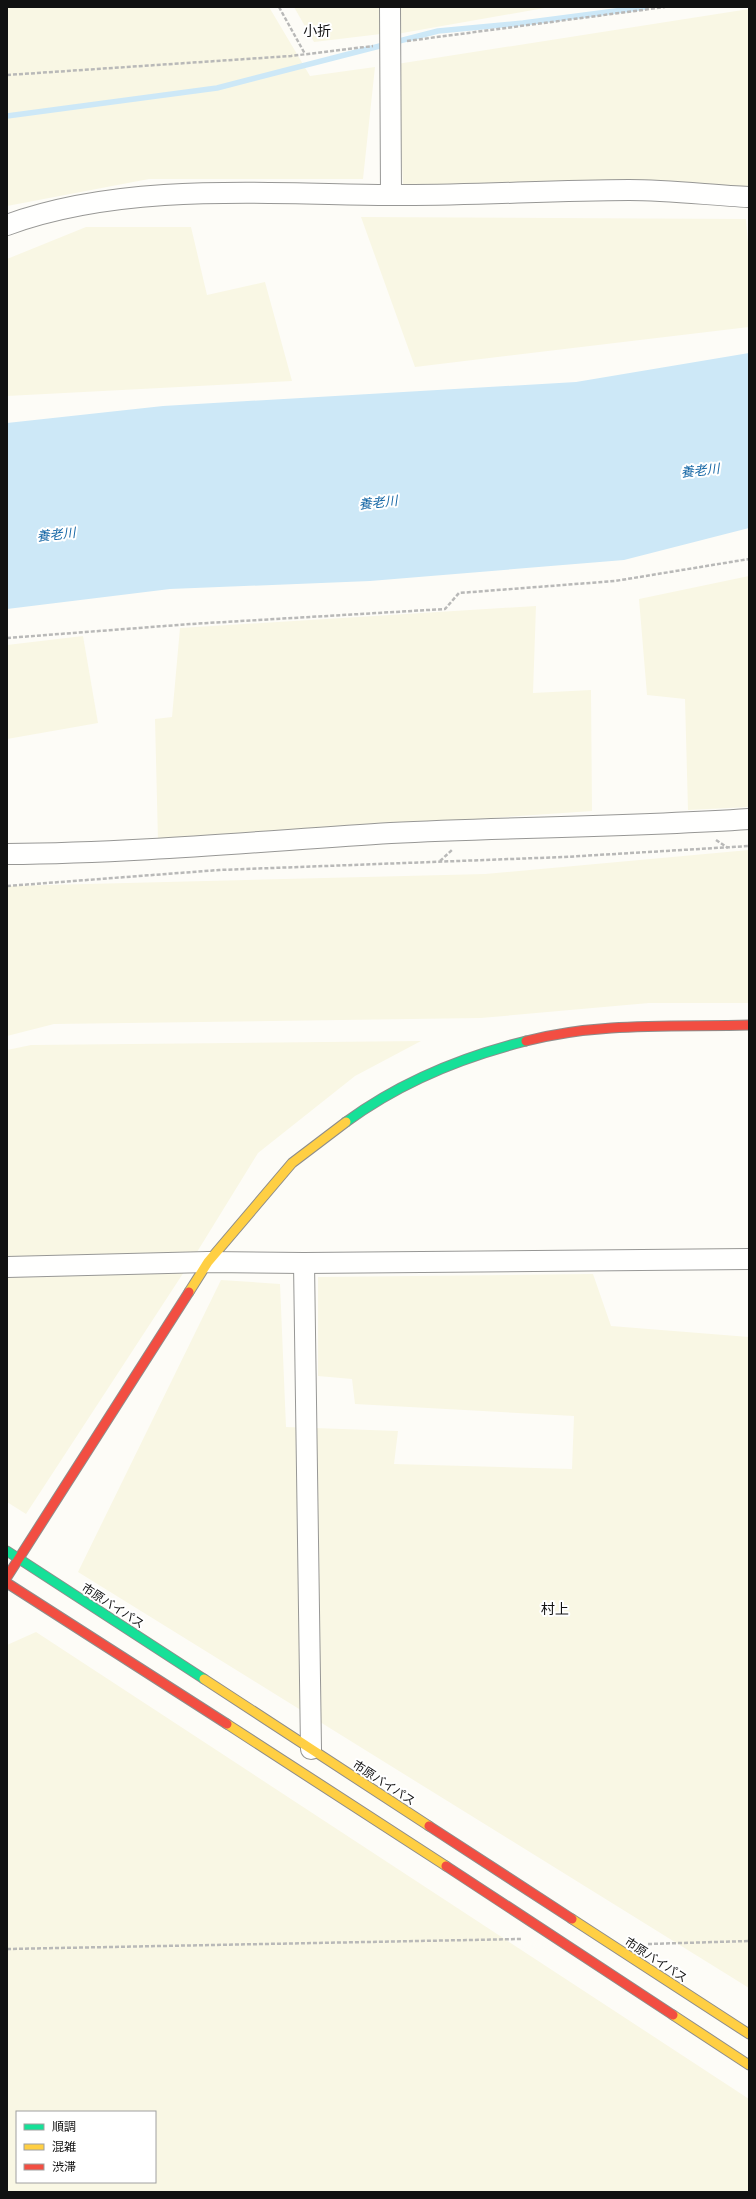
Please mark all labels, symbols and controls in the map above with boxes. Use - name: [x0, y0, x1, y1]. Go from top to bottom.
- district label: 小折: [303, 23, 331, 40]
- water label: 養老川: [680, 461, 722, 480]
- water label: 養老川: [358, 493, 400, 512]
- water label: 養老川: [36, 525, 78, 544]
- street label: 市原バイパス: [79, 1581, 147, 1631]
- district label: 村上: [541, 1601, 569, 1618]
- street label: 市原バイパス: [350, 1758, 418, 1808]
- street label: 市原バイパス: [622, 1935, 690, 1985]
- legend: [16, 2111, 156, 2183]
- text: 順調: [52, 2120, 76, 2134]
- text: 混雑: [52, 2140, 76, 2154]
- text: 渋滞: [52, 2160, 76, 2174]

